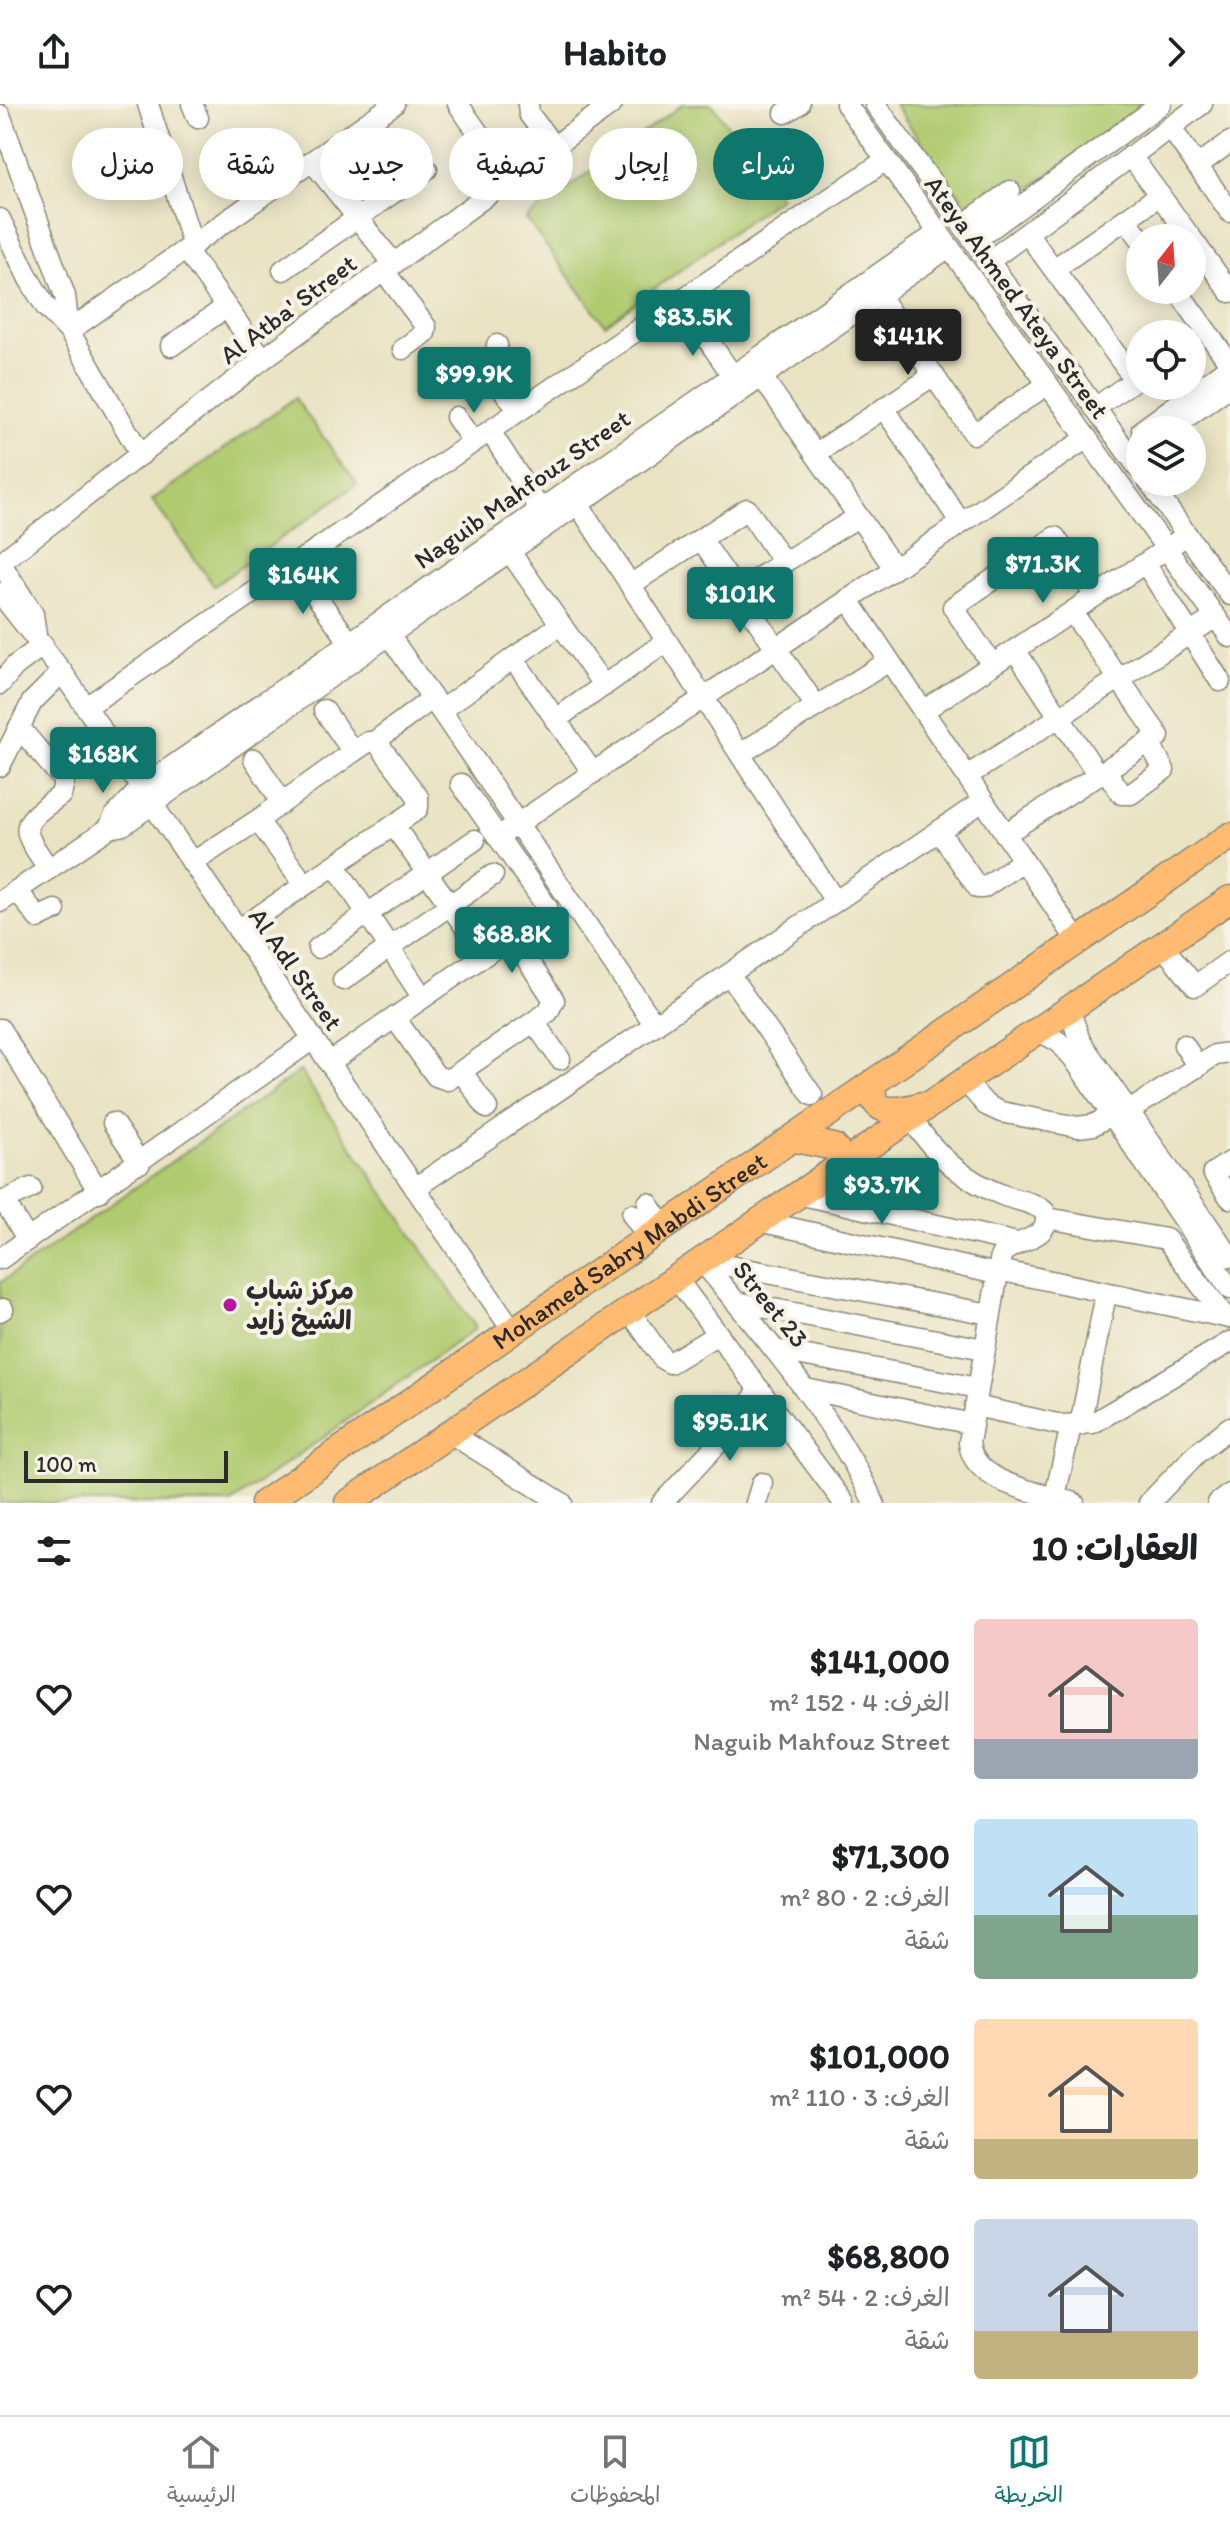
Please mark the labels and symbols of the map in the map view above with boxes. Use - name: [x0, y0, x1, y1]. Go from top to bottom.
- street label: Ateya Ahmed Ateya Street: [918, 169, 1116, 425]
- north arrow: [1126, 224, 1206, 304]
- street label: Al Atba' Street: [213, 247, 363, 371]
- pin: $83.5K: [628, 290, 758, 358]
- pin: $141K: [852, 309, 964, 377]
- pin: $99.9K: [409, 347, 539, 415]
- street label: Naguib Mahfouz Street: [408, 402, 637, 576]
- pin: $71.3K: [978, 537, 1108, 605]
- pin: $164K: [247, 548, 359, 616]
- pin: $101K: [684, 567, 796, 635]
- pin: $168K: [47, 727, 159, 795]
- street label: Al Adl Street: [242, 902, 350, 1037]
- pin: $68.8K: [447, 907, 577, 975]
- street label: Mohamed Sabry Mabdi Street: [486, 1145, 773, 1357]
- pin: $93.7K: [817, 1158, 947, 1226]
- street label: Street 23: [726, 1254, 816, 1354]
- place label: مركز شباب الشيخ زايد: [246, 1274, 354, 1337]
- marker: مركز شباب الشيخ زايد: [221, 1296, 239, 1314]
- pin: $95.1K: [665, 1395, 795, 1463]
- scale bar: [24, 1447, 228, 1483]

